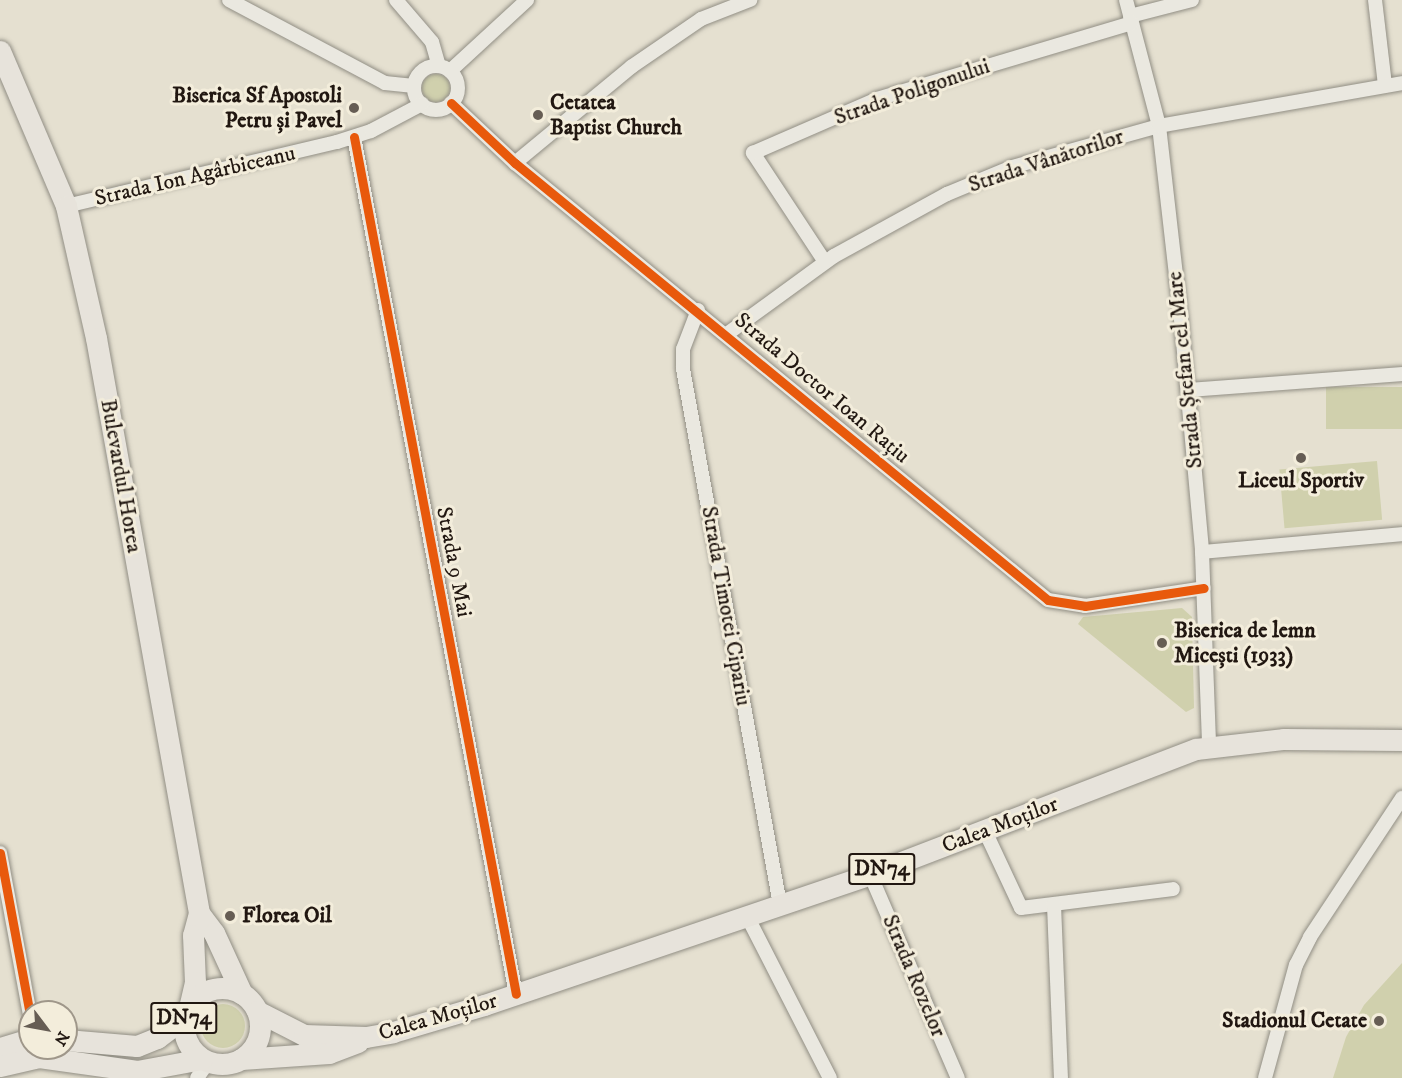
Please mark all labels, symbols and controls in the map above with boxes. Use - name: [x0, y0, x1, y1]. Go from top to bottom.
- street label: Strada Poligonului: [831, 53, 993, 131]
- place label: Biserica Sf Apostoli Petru și Pavel: [172, 82, 342, 134]
- place label: Cetatea Baptist Church: [550, 89, 682, 140]
- marker: Biserica Sf Apostoli Petru și Pavel: [347, 101, 361, 115]
- marker: Cetatea Baptist Church: [531, 108, 545, 122]
- street label: Strada Vânătorilor: [965, 123, 1127, 199]
- street label: Strada Ion Agârbiceanu: [92, 140, 298, 212]
- street label: Strada Ștefan cel Mare: [1162, 270, 1208, 470]
- street label: Strada Doctor Ioan Rațiu: [729, 307, 915, 469]
- street label: Bulevardul Horea: [94, 397, 148, 555]
- marker: Liceul Sportiv: [1294, 451, 1308, 465]
- place label: Liceul Sportiv: [1238, 468, 1364, 494]
- street label: Strada Timotei Cipariu: [695, 504, 757, 708]
- street label: Strada 9 Mai: [430, 505, 478, 619]
- place label: Biserica de lemn Micești (1933): [1174, 617, 1316, 668]
- marker: Biserica de lemn Micești (1933): [1155, 636, 1169, 650]
- street label: Calea Moților: [938, 791, 1062, 859]
- road number: DN74: [848, 851, 916, 887]
- place label: Florea Oil: [242, 903, 332, 929]
- marker: Florea Oil: [223, 909, 237, 923]
- street label: Strada Rozelor: [876, 911, 952, 1041]
- street label: Calea Moților: [376, 987, 500, 1047]
- north arrow: [18, 1000, 78, 1060]
- road number: DN74: [150, 1000, 219, 1036]
- place label: Stadionul Cetate: [1222, 1008, 1367, 1034]
- marker: Stadionul Cetate: [1372, 1014, 1386, 1028]
- text: N: [50, 1028, 74, 1049]

